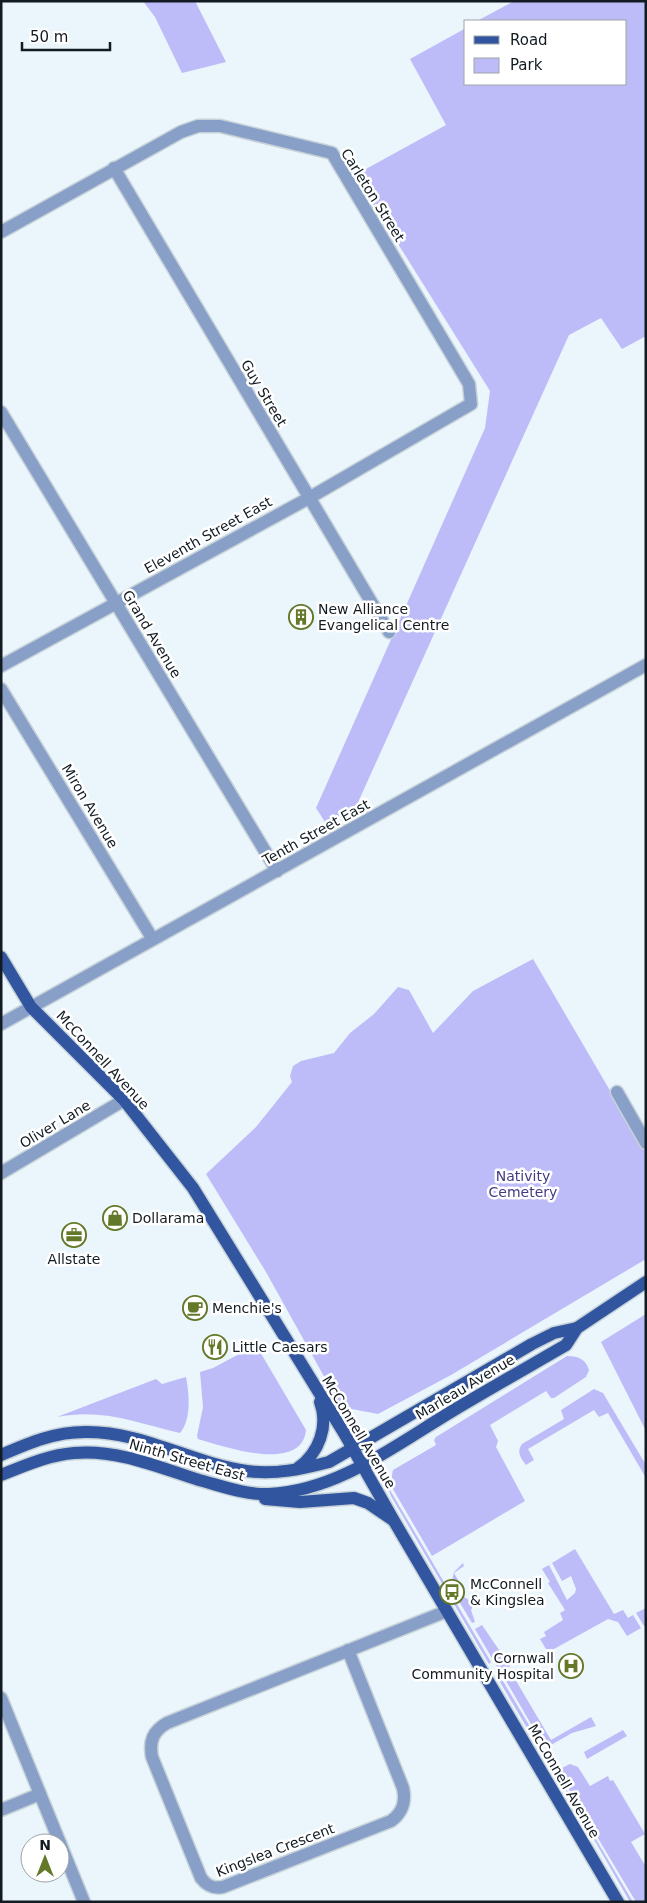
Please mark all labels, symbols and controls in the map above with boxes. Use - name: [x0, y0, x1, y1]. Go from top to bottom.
- scale bar: [22, 20, 110, 52]
- legend: [464, 20, 627, 85]
- text: 50 m: [30, 28, 68, 46]
- text: Road: [510, 31, 548, 49]
- text: Park: [510, 56, 543, 74]
- street label: Carleton Street: [338, 146, 408, 245]
- street label: Guy Street: [238, 357, 290, 430]
- street label: Eleventh Street East: [142, 493, 275, 577]
- street label: Grand Avenue: [120, 587, 184, 681]
- place label: New Alliance Evangelical Centre: [318, 601, 449, 633]
- building icon: New Alliance Evangelical Centre: [288, 604, 314, 630]
- street label: Miron Avenue: [59, 761, 121, 851]
- street label: Tenth Street East: [259, 796, 373, 868]
- street label: McConnell Avenue: [53, 1007, 153, 1113]
- street label: Oliver Lane: [17, 1097, 93, 1151]
- park label: Nativity Cemetery: [489, 1168, 557, 1200]
- shop icon: Dollarama: [102, 1205, 128, 1231]
- place label: Dollarama: [132, 1210, 204, 1226]
- office icon: Allstate: [61, 1222, 87, 1248]
- place label: Allstate: [48, 1251, 100, 1267]
- cafe icon: Menchie's: [182, 1295, 208, 1321]
- place label: Menchie's: [212, 1300, 282, 1316]
- restaurant icon: Little Caesars: [202, 1334, 228, 1360]
- place label: Little Caesars: [232, 1339, 328, 1355]
- street label: Marleau Avenue: [413, 1351, 517, 1423]
- street label: McConnell Avenue: [319, 1373, 399, 1491]
- street label: Ninth Street East: [127, 1436, 247, 1484]
- place label: McConnell & Kingslea: [470, 1576, 545, 1608]
- bus stop icon: McConnell & Kingslea: [439, 1579, 465, 1605]
- place label: Cornwall Community Hospital: [411, 1650, 554, 1682]
- hospital icon: Cornwall Community Hospital: [558, 1653, 584, 1679]
- street label: McConnell Avenue: [525, 1721, 603, 1841]
- street label: Kingslea Crescent: [214, 1820, 337, 1880]
- north arrow: [20, 1833, 70, 1883]
- text: N: [39, 1837, 51, 1853]

